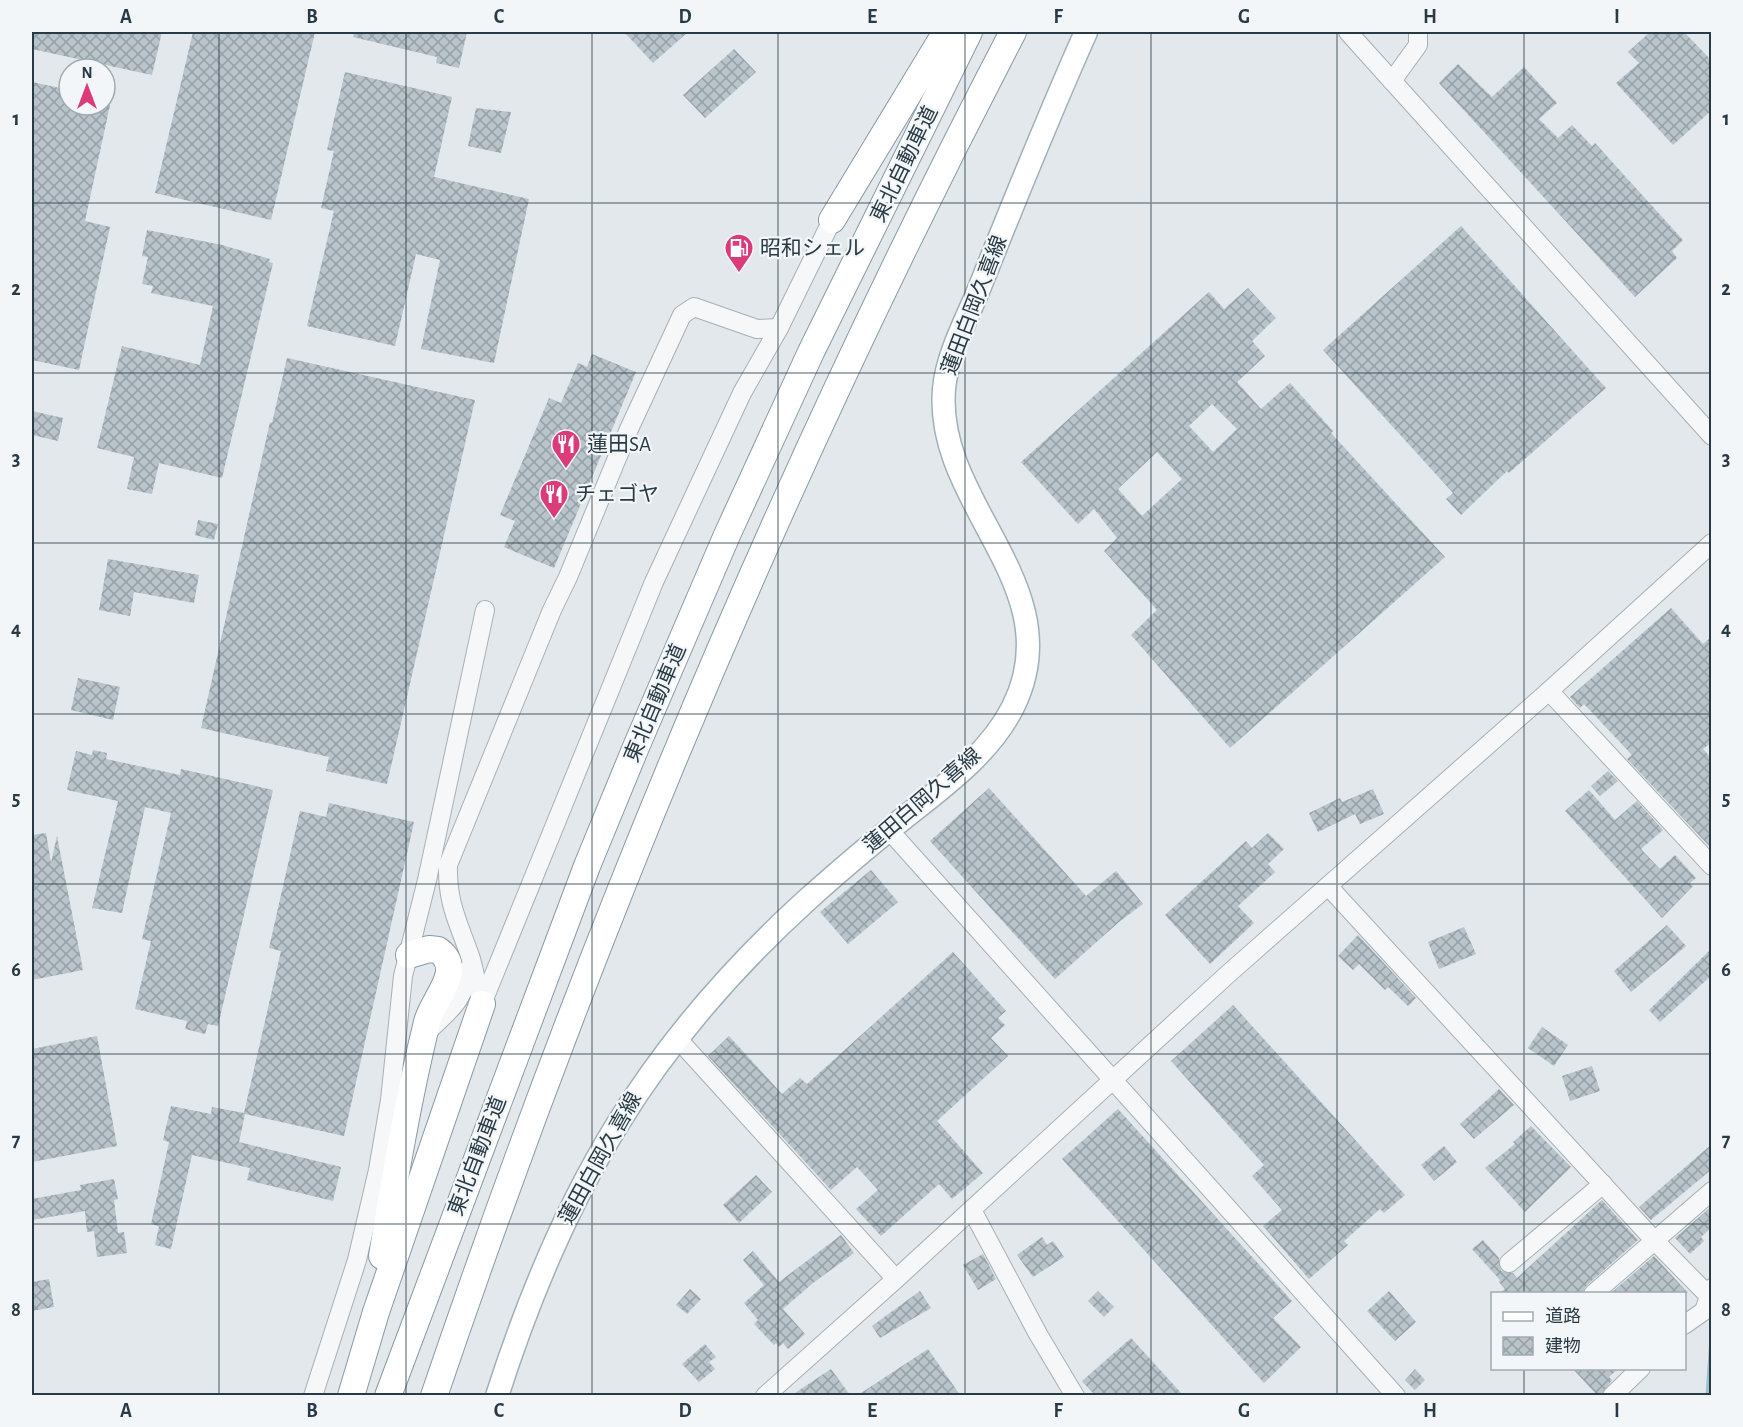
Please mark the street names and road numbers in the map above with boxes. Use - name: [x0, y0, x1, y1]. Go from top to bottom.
- street label: 東北自動車道: [866, 103, 942, 225]
- street label: 蓮田白岡久喜線: [937, 232, 1011, 378]
- street label: 東北自動車道: [620, 641, 690, 765]
- street label: 蓮田白岡久喜線: [859, 743, 985, 857]
- street label: 蓮田白岡久喜線: [555, 1088, 645, 1228]
- street label: 東北自動車道: [444, 1093, 510, 1219]

